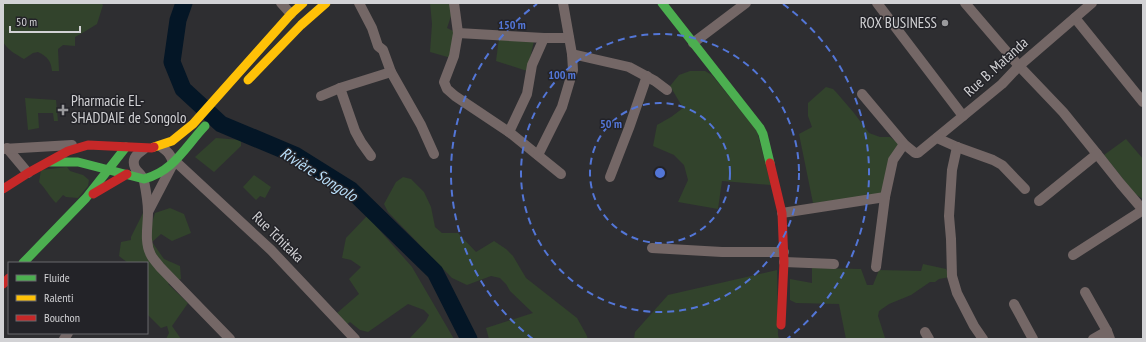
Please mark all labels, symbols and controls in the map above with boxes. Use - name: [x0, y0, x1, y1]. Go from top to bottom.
- scale bar: [10, 8, 80, 34]
- place label: ROX BUSINESS: [860, 13, 937, 32]
- text: 50 m: [16, 14, 37, 29]
- text: 150 m: [498, 17, 526, 32]
- marker: ROX BUSINESS: [940, 18, 950, 28]
- street label: Rue B. Matanda: [960, 33, 1032, 100]
- text: 100 m: [548, 67, 576, 82]
- place label: Pharmacie EL- SHADDAIE de Songolo: [71, 91, 187, 127]
- marker: Pharmacie EL- SHADDAIE de Songolo: [58, 105, 68, 115]
- text: 50 m: [600, 116, 622, 131]
- water label: Rivière Songolo: [277, 142, 362, 206]
- centre of rings: [653, 166, 667, 180]
- street label: Rue Tchitaka: [248, 207, 308, 266]
- legend: [8, 262, 148, 334]
- text: Fluide: [44, 270, 70, 285]
- text: Ralenti: [44, 290, 73, 305]
- text: Bouchon: [44, 310, 80, 325]

